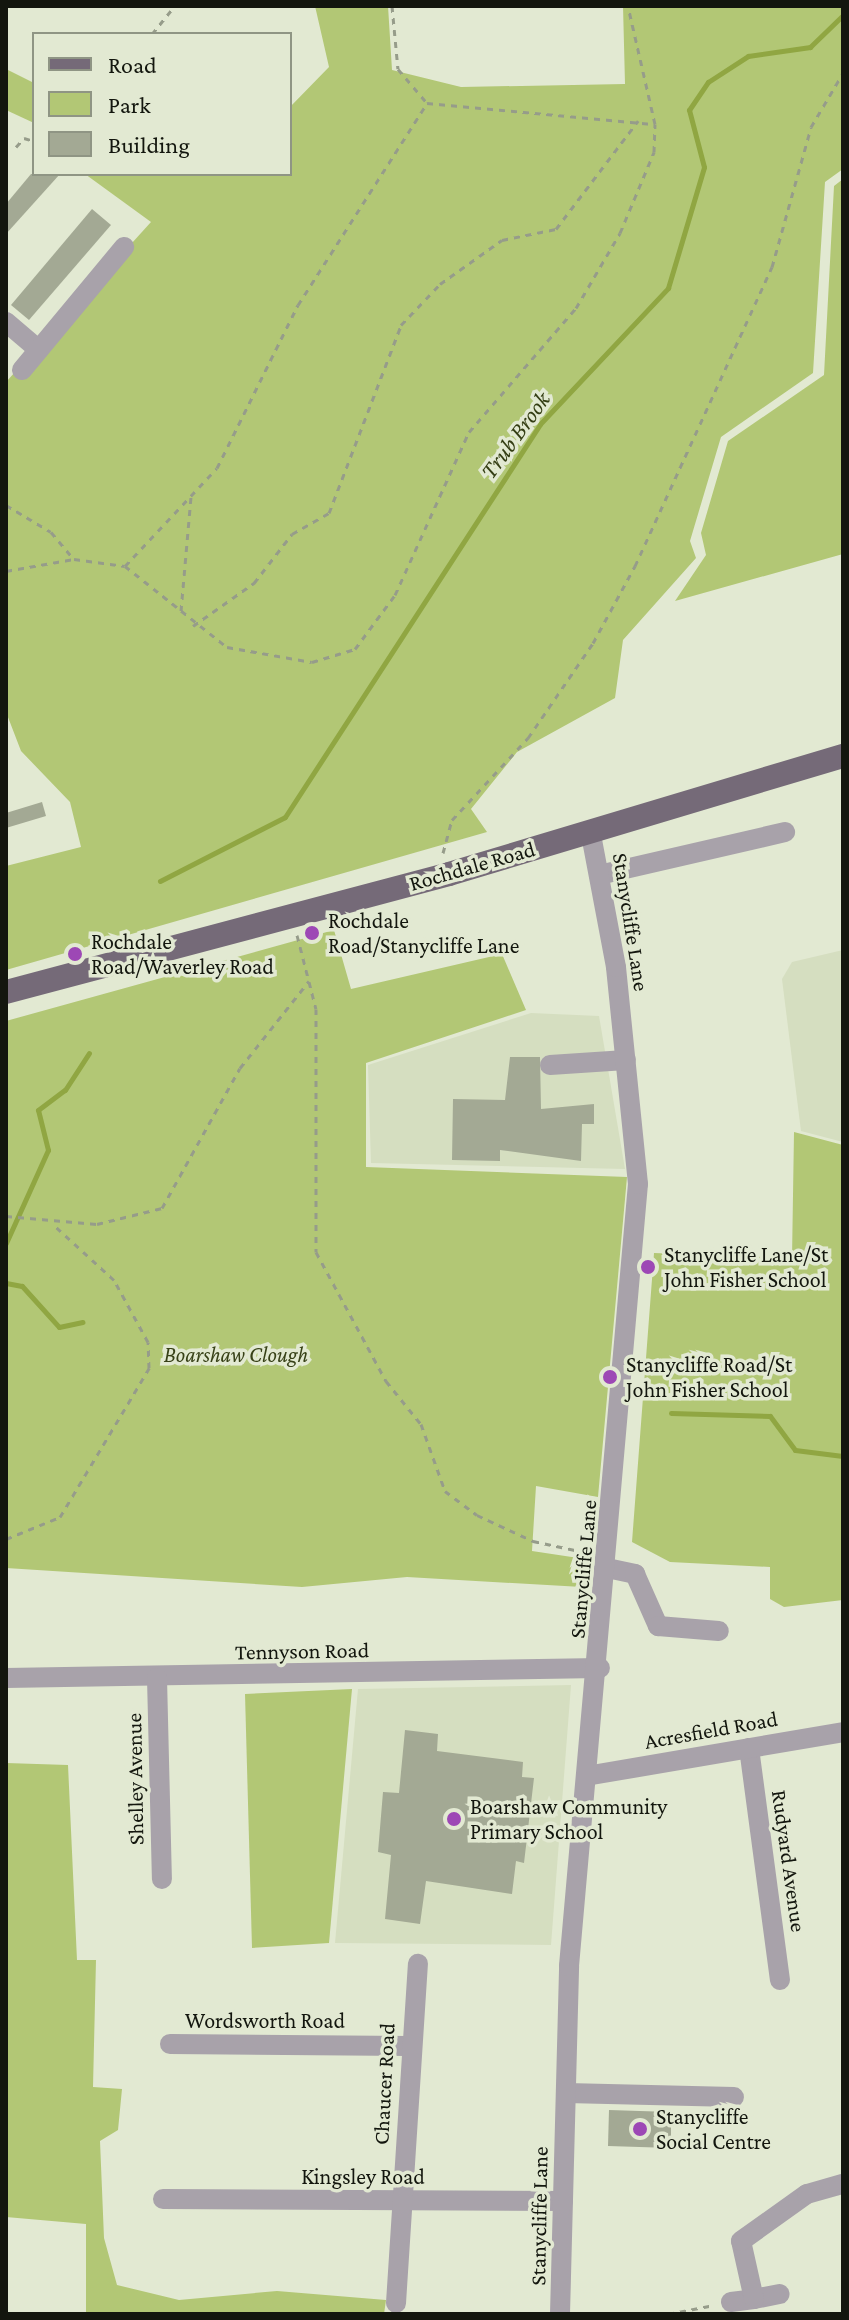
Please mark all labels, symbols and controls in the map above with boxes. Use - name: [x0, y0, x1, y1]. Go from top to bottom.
- legend: [32, 32, 292, 176]
- text: Road: [108, 51, 157, 78]
- text: Park: [108, 91, 151, 118]
- text: Building: [108, 131, 190, 158]
- water label: Trub Brook: [474, 386, 556, 484]
- street label: Rochdale Road: [406, 835, 538, 897]
- street label: Stanycliffe Lane: [607, 851, 655, 993]
- place label: Rochdale Road/Stanycliffe Lane: [328, 907, 519, 958]
- marker: Rochdale Road/Stanycliffe Lane: [303, 924, 321, 942]
- place label: Rochdale Road/Waverley Road: [91, 928, 274, 980]
- marker: Rochdale Road/Waverley Road: [66, 945, 84, 963]
- place label: Stanycliffe Lane/St John Fisher School: [664, 1241, 828, 1292]
- marker: Stanycliffe Lane/St John Fisher School: [639, 1258, 657, 1276]
- park label: Boarshaw Clough: [164, 1342, 308, 1368]
- place label: Stanycliffe Road/St John Fisher School: [626, 1351, 792, 1402]
- marker: Stanycliffe Road/St John Fisher School: [601, 1368, 619, 1386]
- street label: Stanycliffe Lane: [564, 1498, 602, 1640]
- street label: Tennyson Road: [235, 1637, 369, 1665]
- street label: Acresfield Road: [642, 1705, 780, 1755]
- street label: Shelley Avenue: [121, 1713, 149, 1845]
- street label: Rudyard Avenue: [766, 1788, 812, 1934]
- place label: Boarshaw Community Primary School: [470, 1793, 667, 1844]
- marker: Boarshaw Community Primary School: [445, 1810, 463, 1828]
- street label: Wordsworth Road: [185, 2008, 345, 2034]
- street label: Chaucer Road: [368, 2022, 400, 2146]
- place label: Stanycliffe Social Centre: [656, 2103, 771, 2154]
- marker: Stanycliffe Social Centre: [631, 2120, 649, 2138]
- street label: Stanycliffe Lane: [525, 2146, 553, 2286]
- street label: Kingsley Road: [301, 2164, 425, 2190]

